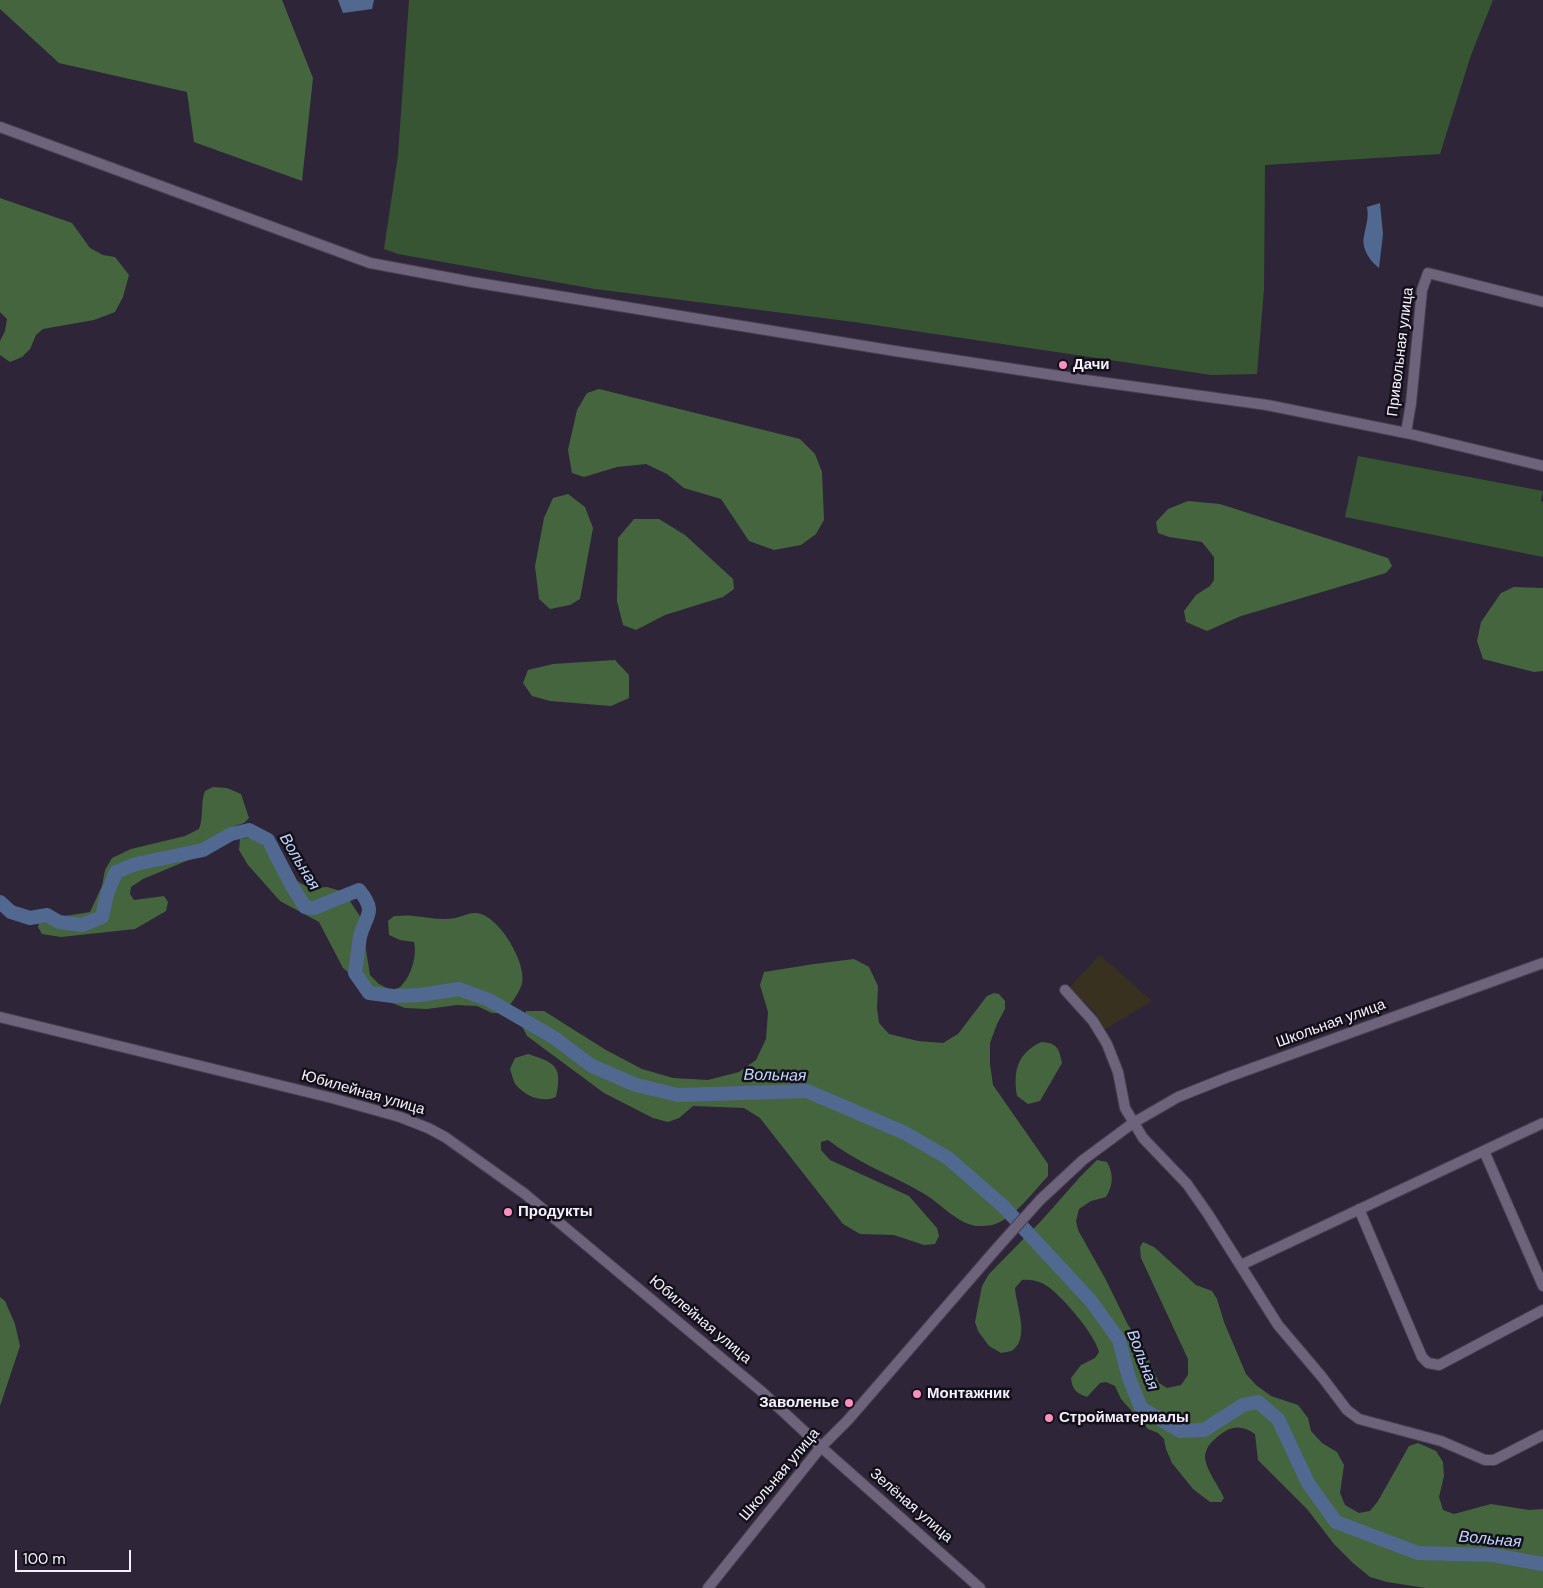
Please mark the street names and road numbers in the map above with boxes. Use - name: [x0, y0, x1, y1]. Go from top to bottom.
- street label: Привольная улица: [1384, 286, 1418, 418]
- street label: Школьная улица: [1274, 996, 1388, 1052]
- street label: Юбилейная улица: [299, 1067, 427, 1119]
- street label: Юбилейная улица: [645, 1272, 755, 1368]
- street label: Школьная улица: [736, 1425, 824, 1525]
- street label: Зелёная улица: [866, 1465, 956, 1547]

